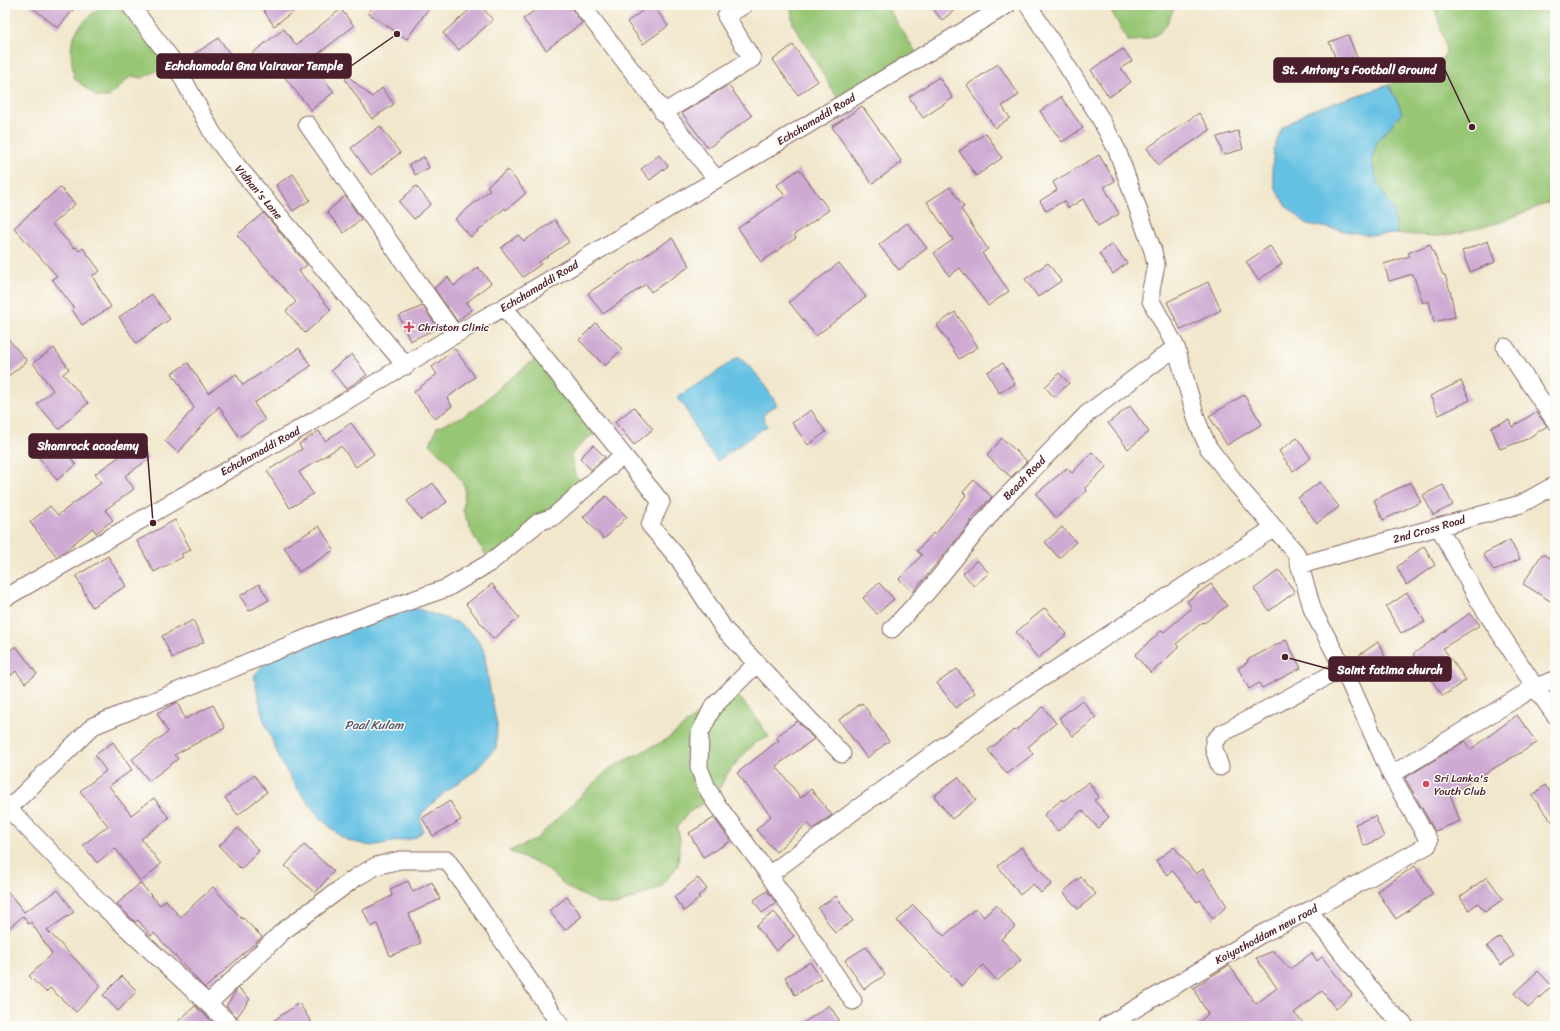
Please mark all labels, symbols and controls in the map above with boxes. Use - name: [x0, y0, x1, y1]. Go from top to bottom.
- callout: Echchamodai Gna Vairavar Temple: [157, 54, 351, 78]
- text: Echchamodai Gna Vairavar Temple: [165, 55, 344, 77]
- callout: St. Antony's Football Ground: [1274, 58, 1445, 82]
- text: St. Antony's Football Ground: [1281, 59, 1438, 81]
- street label: Echchamaddi Road: [773, 88, 860, 151]
- street label: Vidhan's Lane: [230, 161, 288, 224]
- street label: Echchamaddi Road: [496, 255, 583, 318]
- place label: Christon Clinic: [418, 318, 490, 337]
- marker: Christon Clinic: [403, 321, 415, 333]
- street label: Echchamaddi Road: [217, 421, 305, 481]
- callout: Shamrock academy: [29, 434, 147, 458]
- text: Shamrock academy: [36, 435, 140, 457]
- street label: Beach Road: [998, 451, 1051, 505]
- street label: 2nd Cross Road: [1391, 510, 1469, 549]
- callout: Saint fatima church: [1329, 657, 1451, 681]
- text: Saint fatima church: [1336, 659, 1444, 681]
- water label: Paal Kulam: [345, 714, 405, 736]
- place label: Sri Lanka's Youth Club: [1434, 769, 1489, 801]
- marker: Sri Lanka's Youth Club: [1421, 779, 1431, 789]
- street label: Koiyathoddam new road: [1211, 899, 1322, 970]

